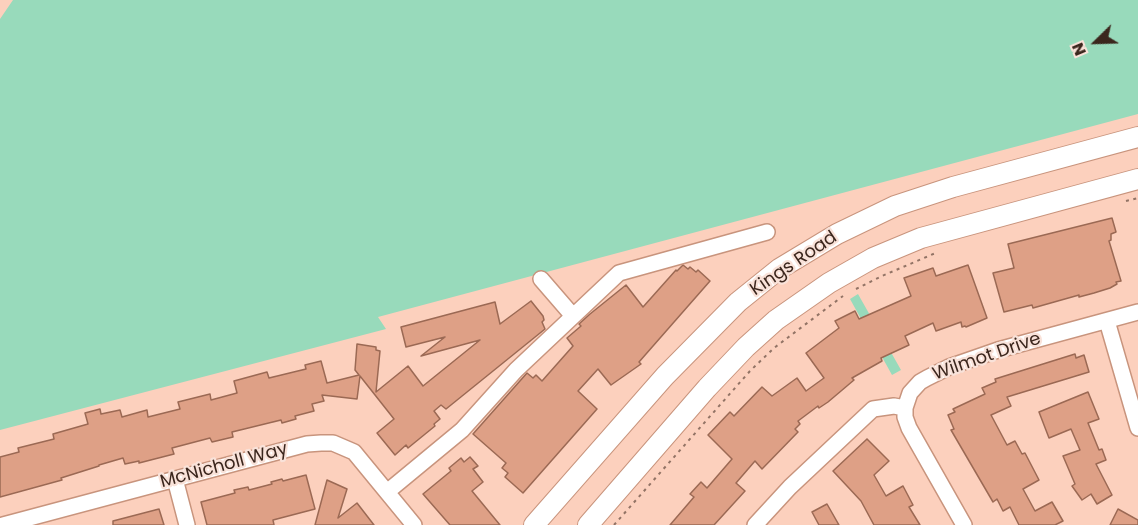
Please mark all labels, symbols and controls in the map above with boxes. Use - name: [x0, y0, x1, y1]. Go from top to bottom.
- north arrow: [1066, 12, 1126, 72]
- text: N: [1066, 39, 1092, 59]
- street label: Kings Road: [747, 227, 841, 301]
- street label: Wilmot Drive: [930, 328, 1044, 386]
- street label: McNicholl Way: [158, 439, 290, 493]

